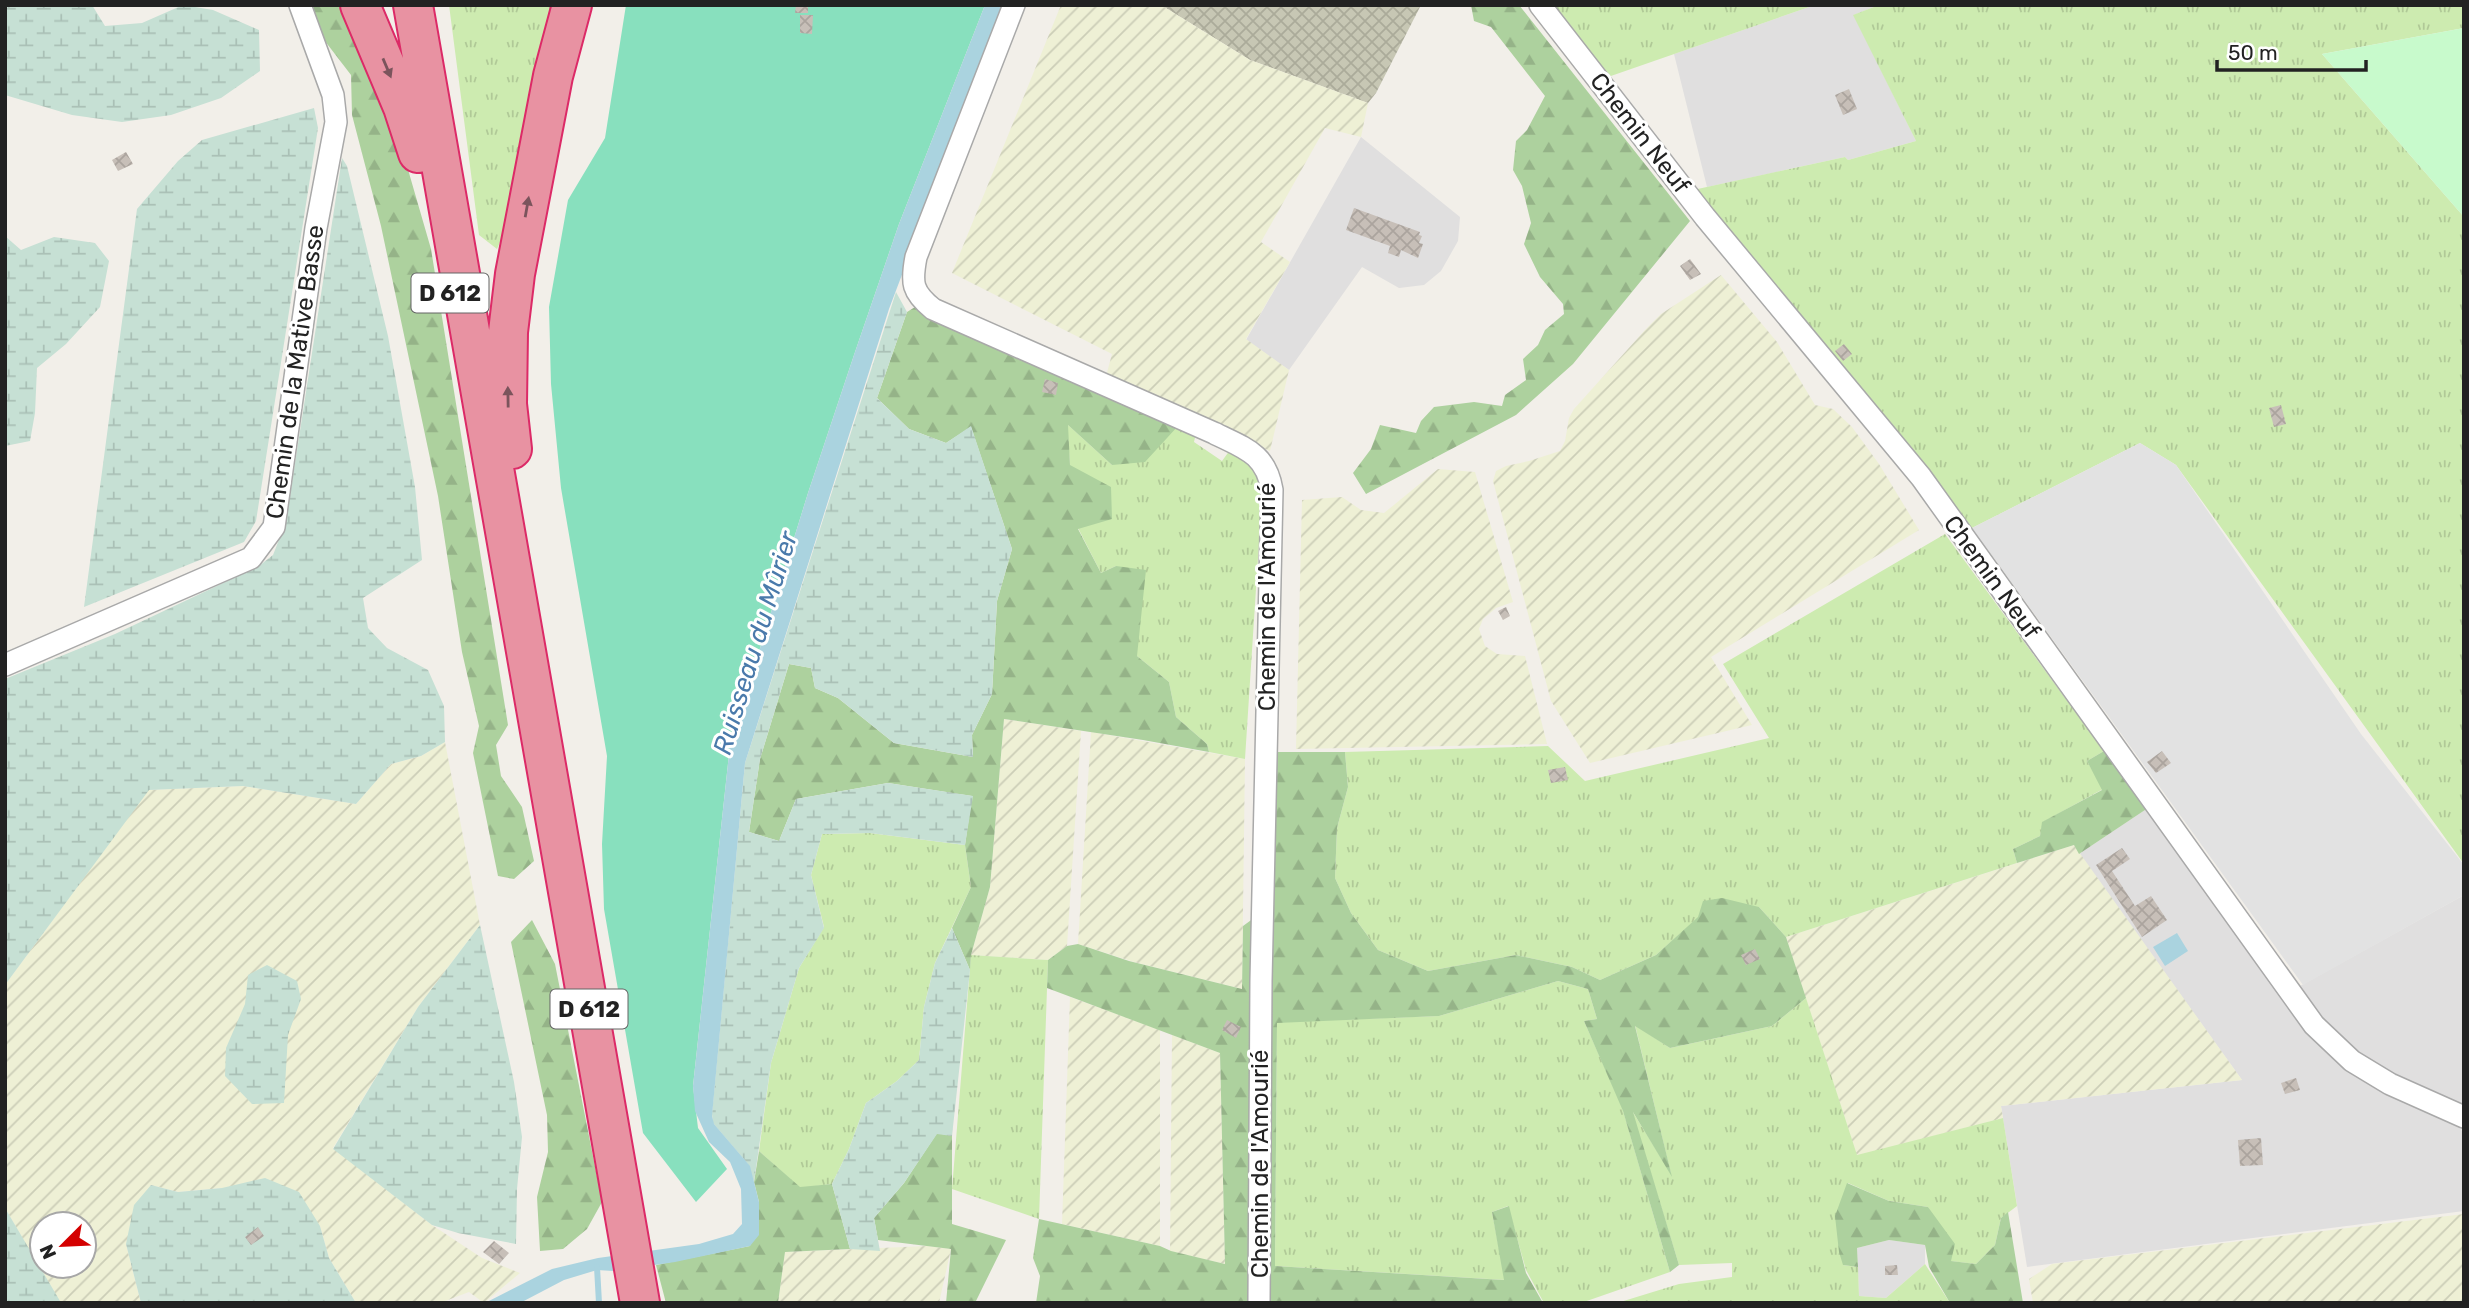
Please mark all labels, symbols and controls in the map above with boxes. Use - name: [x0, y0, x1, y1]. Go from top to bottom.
- scale bar: [2217, 28, 2366, 72]
- text: 50 m: [2228, 40, 2278, 65]
- one-way arrow: [381, 58, 393, 78]
- street label: Chemin Neuf: [1584, 67, 1696, 200]
- one-way arrow: [522, 196, 533, 218]
- street label: Chemin de la Mative Basse: [260, 223, 330, 521]
- road number: D 612: [412, 274, 489, 312]
- one-way arrow: [502, 386, 514, 408]
- street label: Chemin de l'Amourié: [1253, 483, 1281, 711]
- street label: Chemin Neuf: [1938, 510, 2047, 645]
- water label: Ruisseau du Mûrier: [707, 527, 805, 759]
- road number: D 612: [550, 990, 628, 1028]
- street label: Chemin de l'Amourié: [1246, 1050, 1274, 1278]
- north arrow: [28, 1210, 98, 1280]
- text: N: [35, 1241, 61, 1263]

